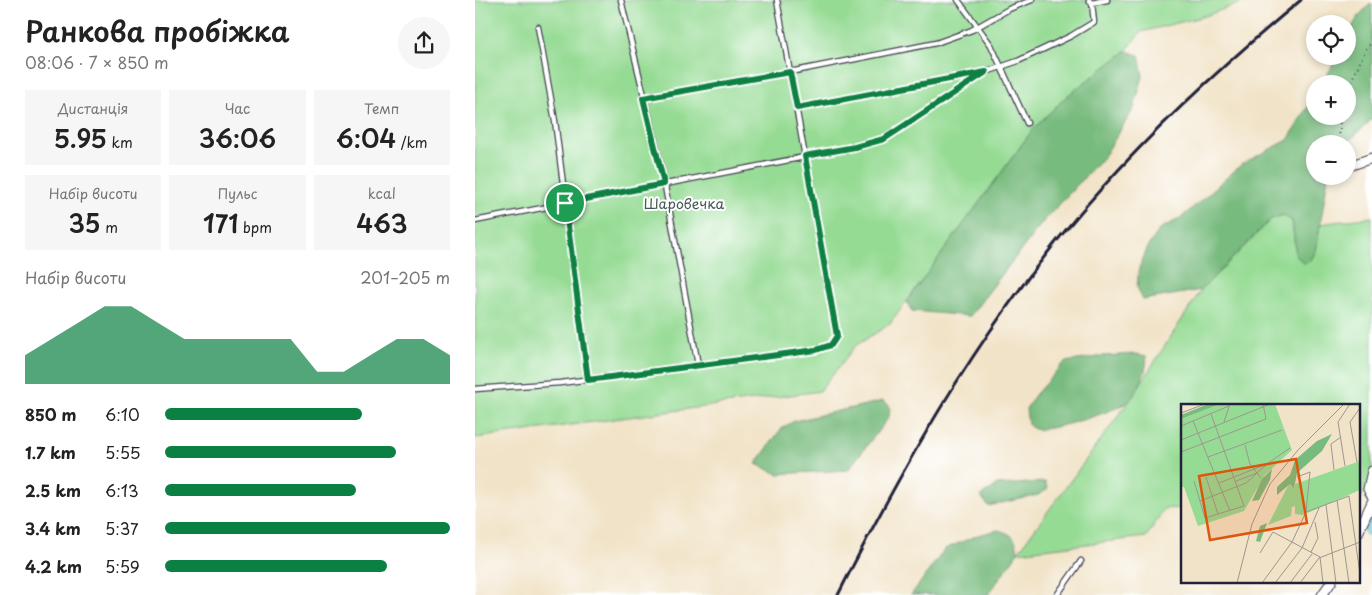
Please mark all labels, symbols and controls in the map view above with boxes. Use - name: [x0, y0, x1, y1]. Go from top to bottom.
- text: Ранкова пробіжка: [25, 9, 290, 52]
- map controls: [1306, 15, 1356, 185]
- button: locate: [1306, 15, 1356, 65]
- button: share: [398, 17, 450, 69]
- text: 08:06 · 7 × 850 m: [25, 50, 169, 74]
- button: +: [1306, 75, 1356, 125]
- text: Дистанція: [58, 98, 128, 119]
- text: Час: [225, 98, 250, 119]
- text: Темп: [364, 98, 400, 119]
- text: 5.95: [54, 119, 107, 157]
- text: 36:06: [199, 119, 276, 157]
- text: 6:04: [336, 119, 396, 157]
- text: km: [107, 132, 133, 153]
- text: /km: [396, 132, 428, 153]
- button: −: [1306, 135, 1356, 185]
- pin: [544, 182, 586, 224]
- text: Набір висоти: [49, 183, 137, 204]
- text: Пульс: [218, 183, 257, 204]
- text: kcal: [368, 183, 396, 204]
- icon: arrive: [551, 189, 579, 217]
- park label: Шаровечка: [644, 193, 724, 214]
- text: 35: [68, 204, 101, 242]
- text: 171: [203, 204, 238, 242]
- text: 463: [356, 204, 407, 242]
- text: m: [101, 217, 118, 238]
- text: bpm: [238, 217, 272, 238]
- text: Набір висоти: [25, 265, 126, 289]
- text: 201–205 m: [360, 265, 450, 289]
- text: 850 m: [25, 402, 76, 426]
- text: 6:10: [105, 402, 140, 426]
- inset map: [1181, 404, 1359, 582]
- text: 1.7 km: [25, 440, 76, 464]
- text: 5:55: [105, 440, 140, 464]
- text: 2.5 km: [25, 478, 81, 502]
- text: 6:13: [105, 478, 139, 502]
- text: 3.4 km: [25, 516, 81, 540]
- text: 5:37: [105, 516, 139, 540]
- text: 4.2 km: [25, 554, 82, 578]
- text: 5:59: [105, 554, 140, 578]

